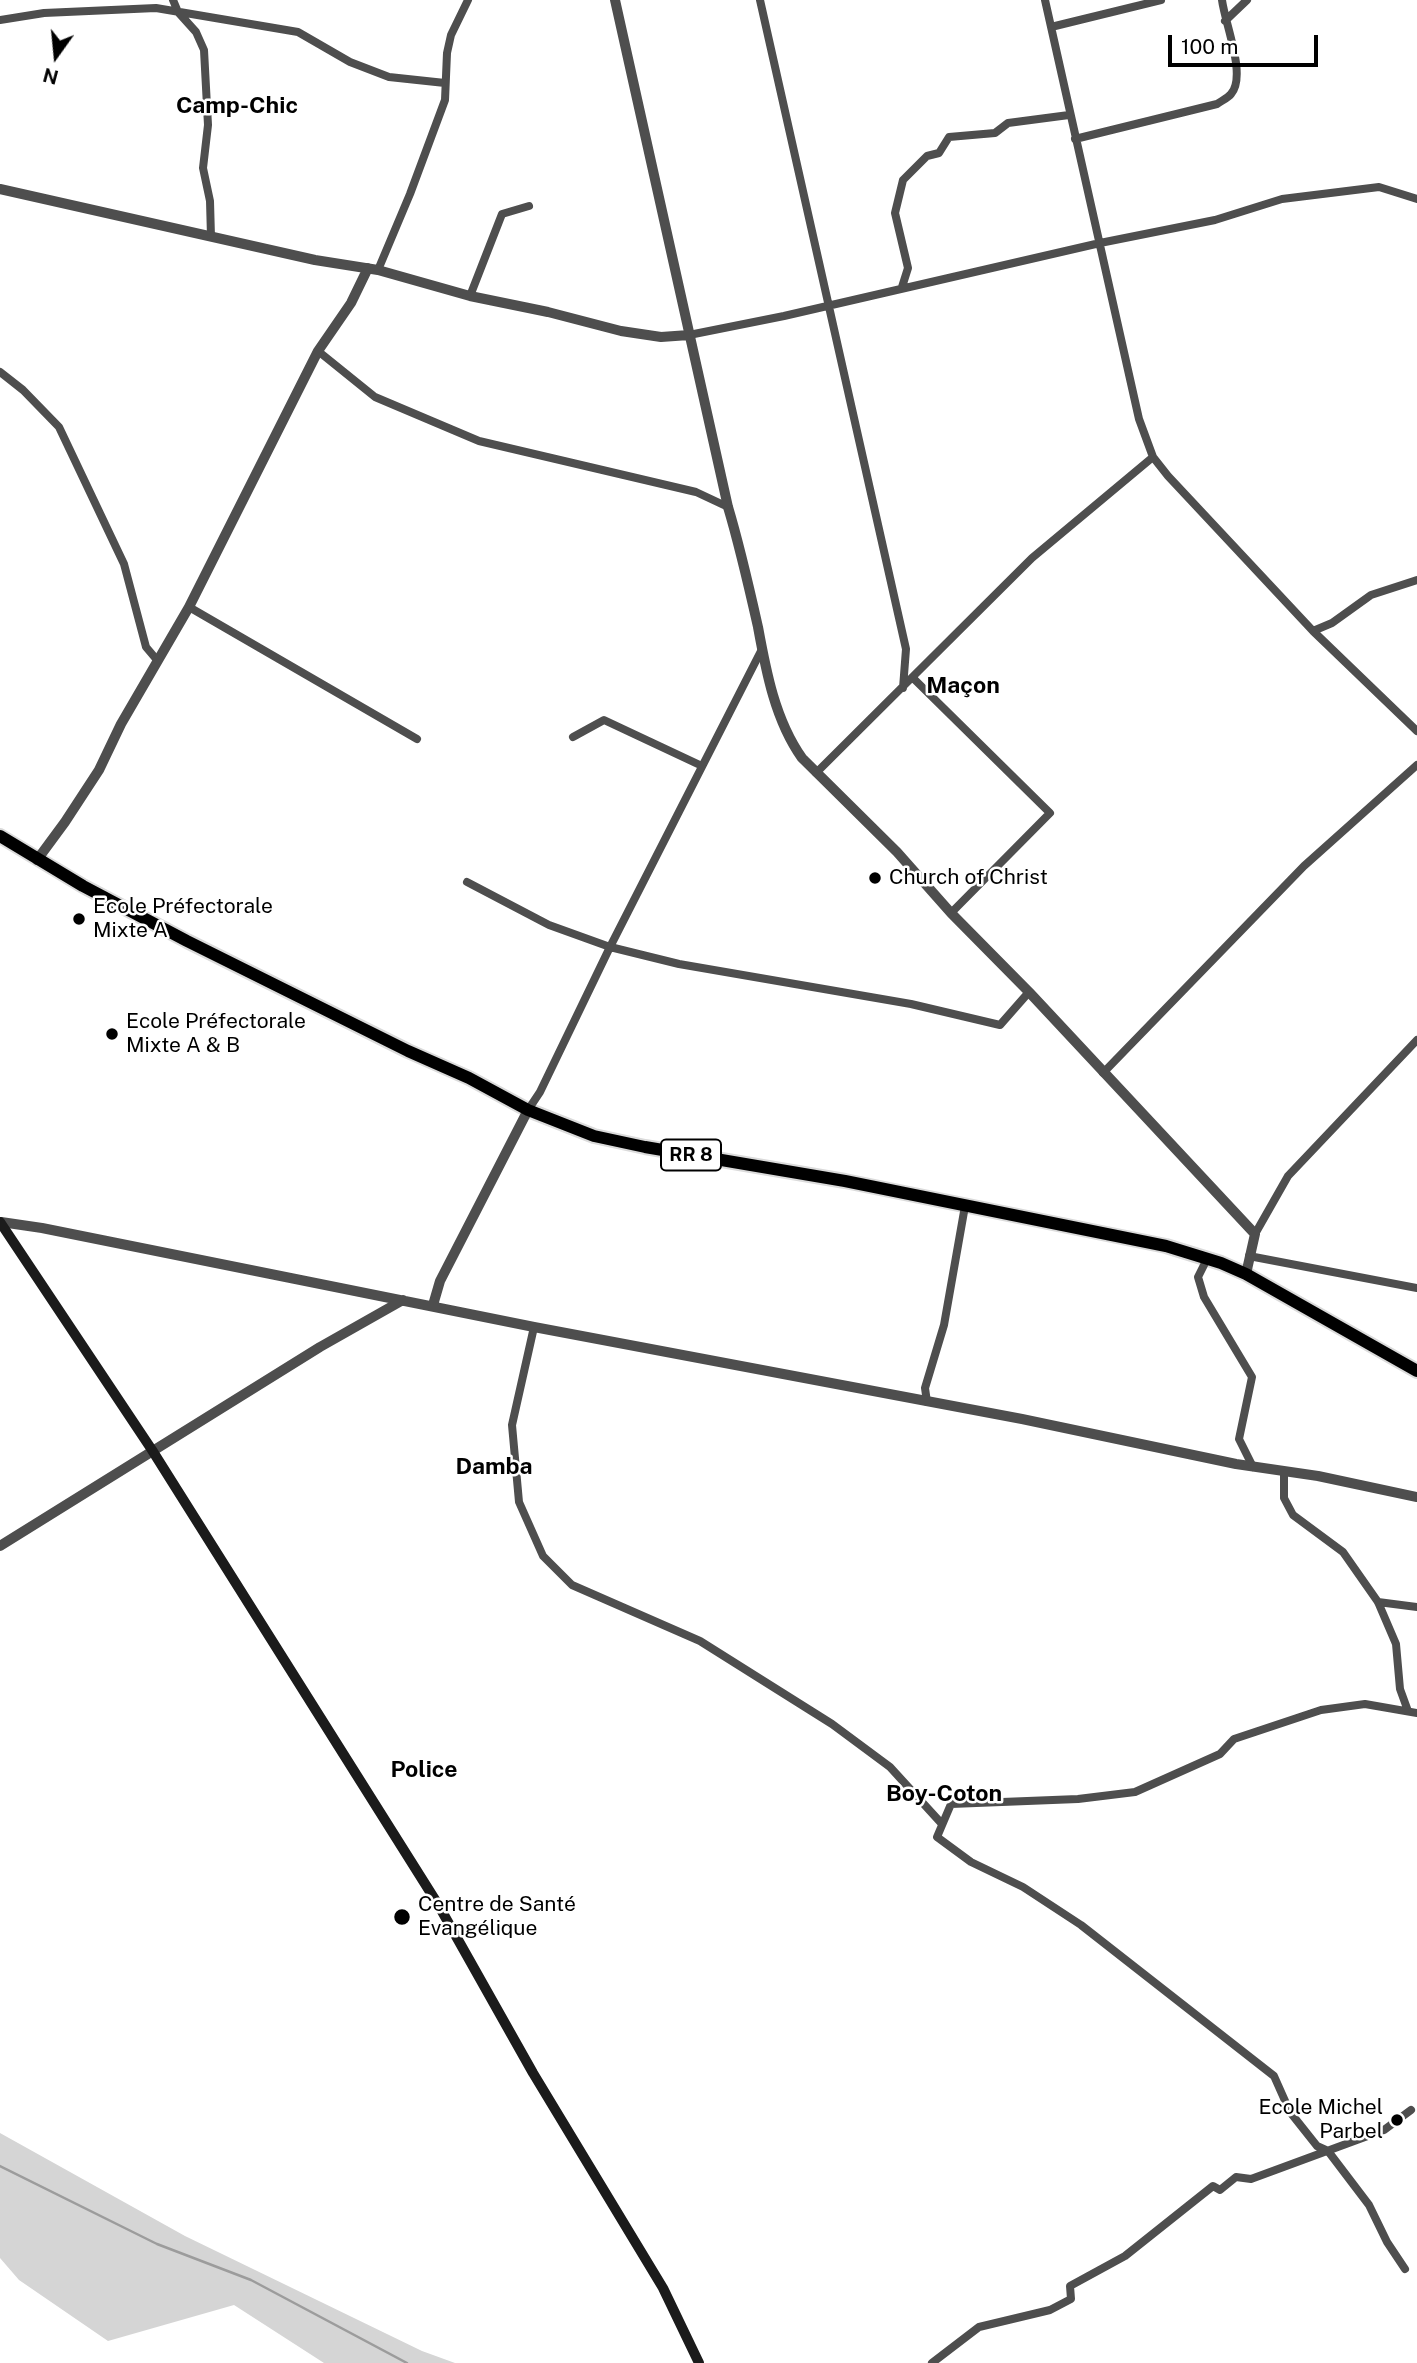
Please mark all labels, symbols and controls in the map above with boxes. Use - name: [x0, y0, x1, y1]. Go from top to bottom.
- north arrow: [21, 21, 91, 91]
- scale bar: [1172, 21, 1322, 65]
- text: 100 m: [1181, 34, 1238, 59]
- text: N: [41, 64, 61, 89]
- district label: Camp-Chic: [176, 92, 298, 120]
- district label: Maçon: [926, 672, 1000, 700]
- place label: Church of Christ: [889, 865, 1048, 891]
- marker: Church of Christ: [867, 870, 883, 886]
- place label: Ecole Préfectorale Mixte A: [93, 894, 273, 944]
- marker: Ecole Préfectorale Mixte A: [71, 911, 87, 927]
- place label: Ecole Préfectorale Mixte A & B: [126, 1009, 306, 1059]
- marker: Ecole Préfectorale Mixte A & B: [104, 1026, 120, 1042]
- road number: RR 8: [661, 1140, 721, 1170]
- district label: Damba: [455, 1453, 533, 1481]
- district label: Police: [390, 1756, 458, 1784]
- district label: Boy-Coton: [886, 1780, 1002, 1808]
- place label: Centre de Santé Evangélique: [418, 1892, 576, 1942]
- marker: Centre de Santé Evangélique: [392, 1907, 412, 1927]
- place label: Ecole Michel Parbel: [1259, 2095, 1383, 2145]
- marker: Ecole Michel Parbel: [1389, 2112, 1405, 2128]

